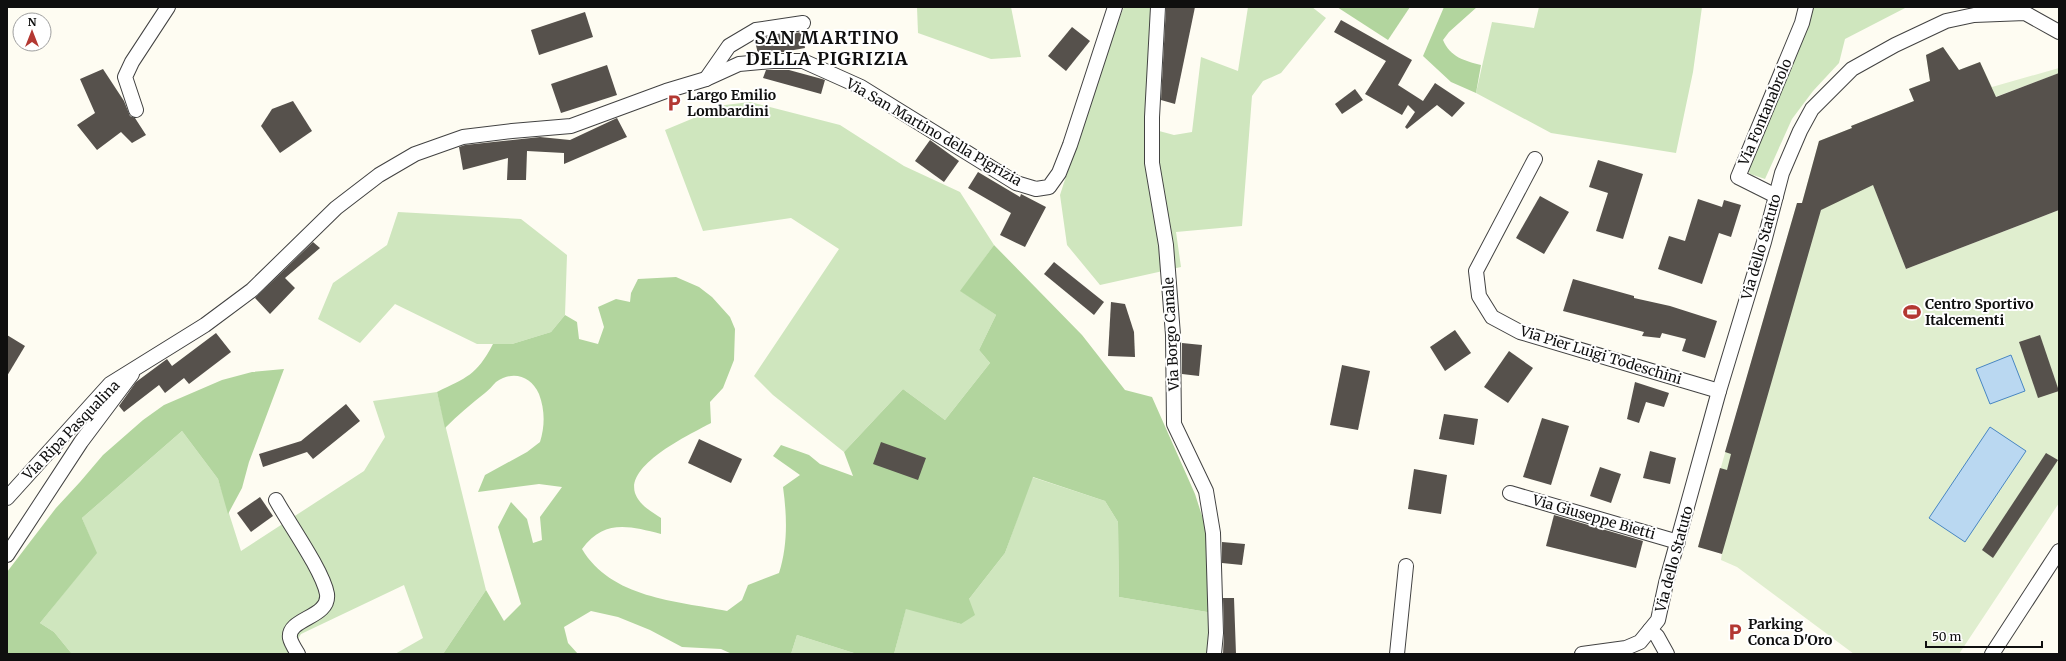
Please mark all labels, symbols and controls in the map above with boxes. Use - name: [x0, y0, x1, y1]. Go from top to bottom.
- north arrow: [12, 12, 52, 52]
- text: N: [28, 15, 37, 29]
- district label: SAN MARTINO DELLA PIGRIZIA: [746, 26, 908, 70]
- street label: Via Fontanabrolo: [1734, 56, 1796, 169]
- street label: Via San Martino della Pigrizia: [842, 74, 1025, 190]
- place label: Largo Emilio Lombardini: [687, 86, 776, 120]
- parking icon: Largo Emilio Lombardini: [664, 93, 684, 113]
- street label: Via dello Statuto: [1737, 192, 1785, 303]
- street label: Via Borgo Canale: [1159, 277, 1183, 392]
- place label: Centro Sportivo Italcementi: [1925, 295, 2034, 329]
- sports icon: Centro Sportivo Italcementi: [1902, 302, 1922, 322]
- street label: Via Pier Luigi Todeschini: [1517, 322, 1684, 388]
- street label: Via Ripa Pasqualina: [18, 376, 124, 484]
- street label: Via Giuseppe Bietti: [1530, 491, 1658, 543]
- street label: Via dello Statuto: [1651, 504, 1697, 615]
- place label: Parking Conca D'Oro: [1748, 615, 1832, 649]
- parking icon: Parking Conca D'Oro: [1725, 622, 1745, 642]
- scale bar: [1926, 623, 2042, 649]
- text: 50 m: [1932, 629, 1961, 644]

